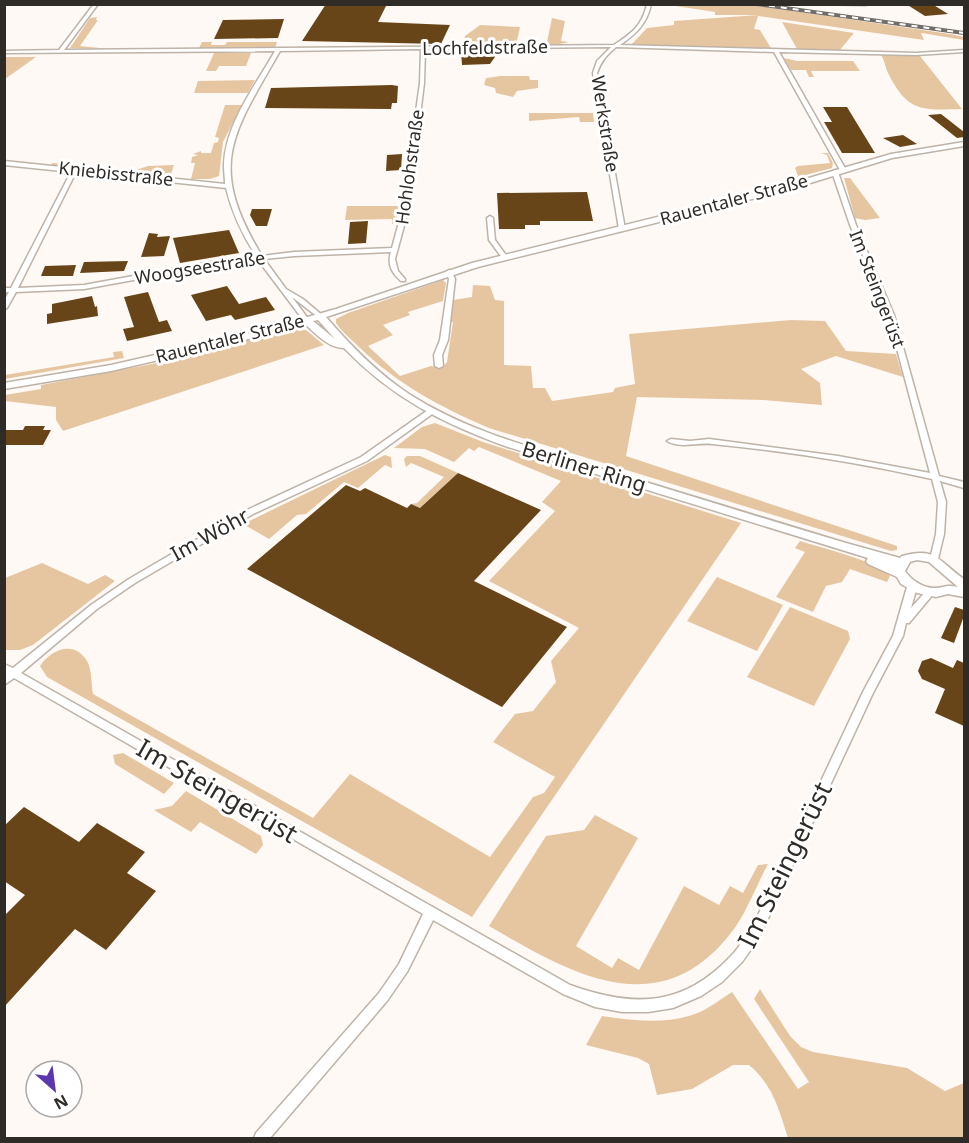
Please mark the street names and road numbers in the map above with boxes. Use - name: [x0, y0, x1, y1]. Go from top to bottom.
- street label: Lochfeldstraße: [422, 34, 548, 60]
- street label: Werkstraße: [587, 74, 625, 174]
- street label: Hohlohstraße: [389, 108, 429, 226]
- street label: Kniebisstraße: [58, 155, 175, 191]
- street label: Rauentaler Straße: [657, 168, 810, 230]
- street label: Im Steingerüst: [844, 226, 912, 352]
- street label: Woogseestraße: [133, 245, 267, 289]
- street label: Rauentaler Straße: [153, 308, 307, 368]
- street label: Berliner Ring: [519, 434, 650, 498]
- street label: Im Wöhr: [165, 501, 254, 567]
- street label: Im Steingerüst: [130, 729, 305, 851]
- street label: Im Steingerüst: [728, 776, 840, 953]

